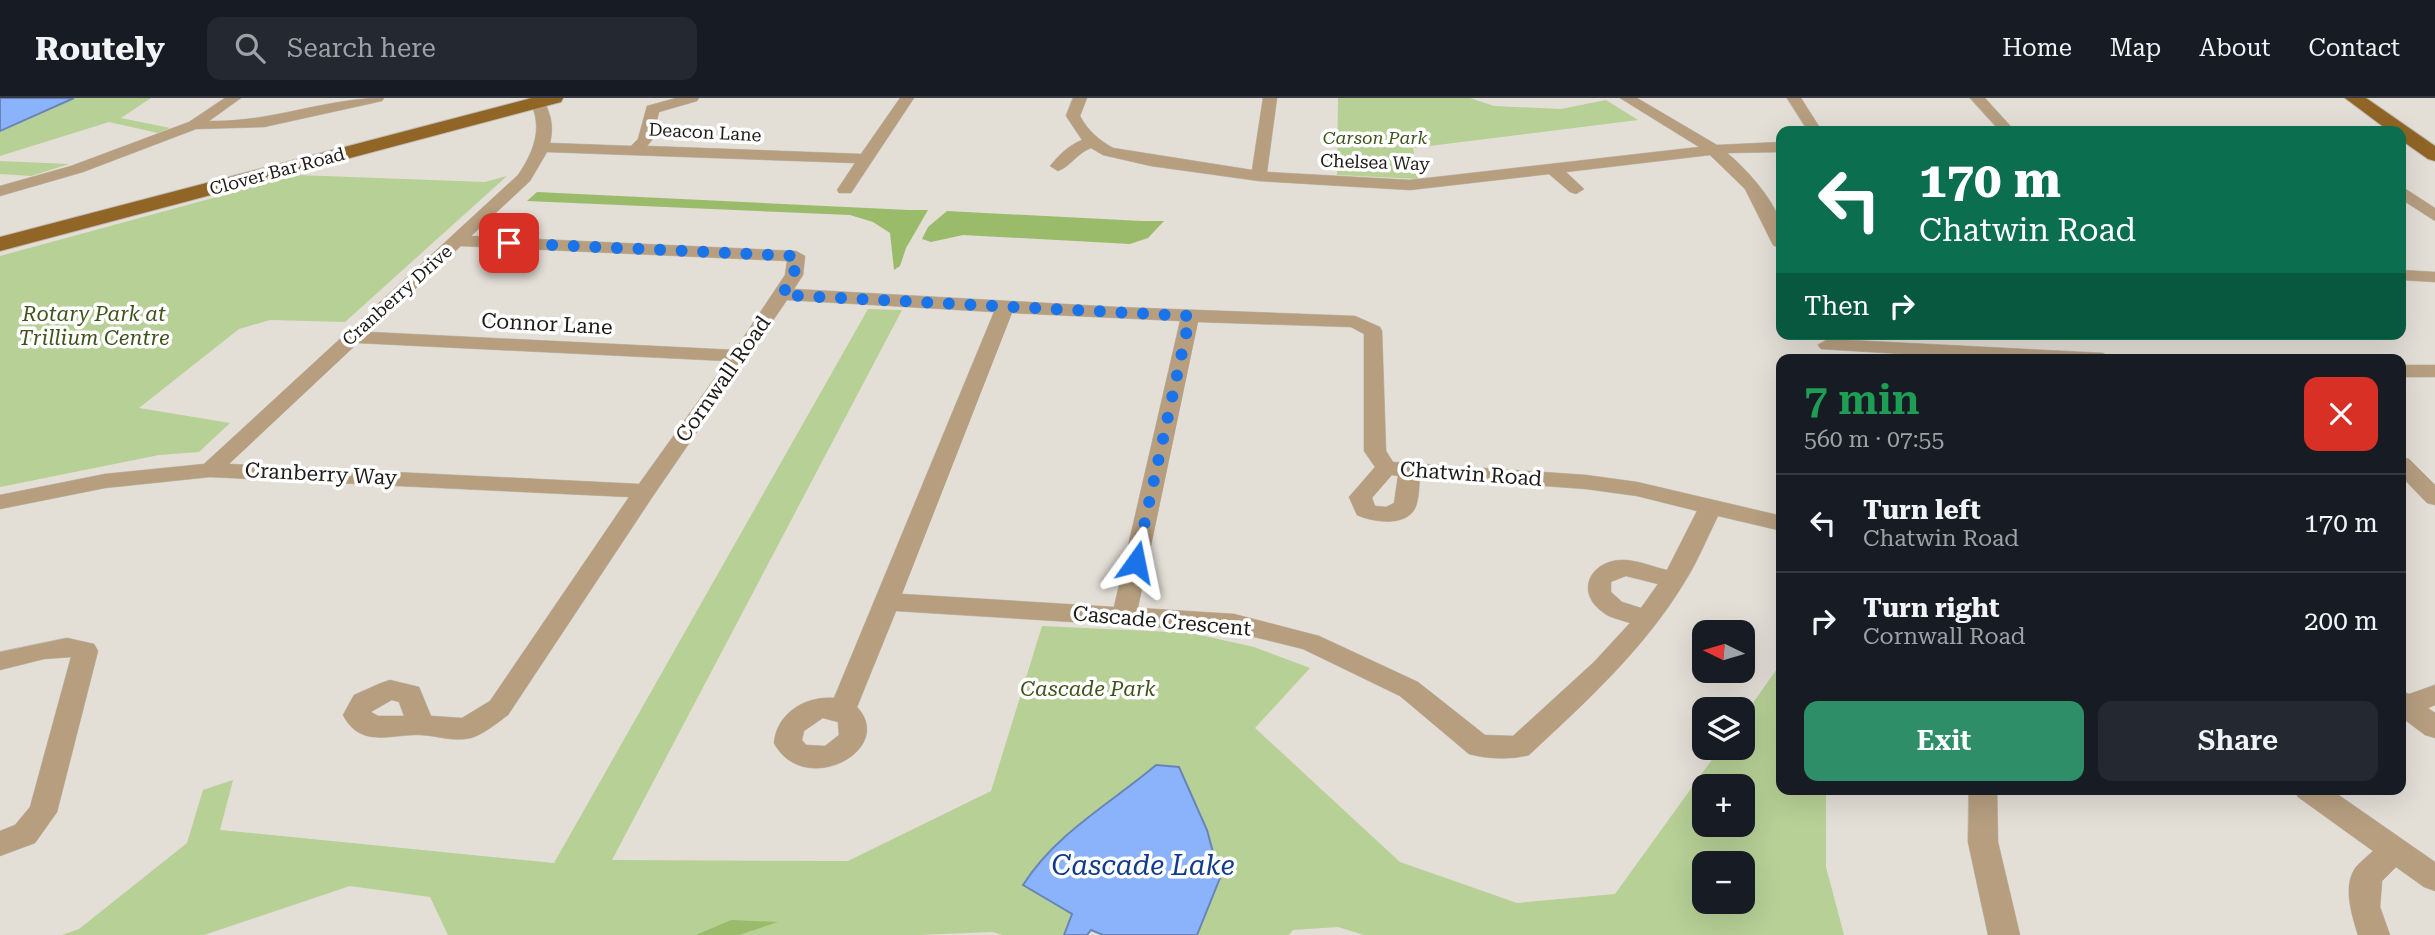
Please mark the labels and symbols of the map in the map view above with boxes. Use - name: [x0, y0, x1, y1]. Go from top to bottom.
- street label: Deacon Lane: [648, 119, 762, 145]
- park label: Carson Park: [1323, 127, 1427, 148]
- street label: Clover Bar Road: [207, 143, 347, 199]
- street label: Chelsea Way: [1320, 150, 1431, 174]
- pin: [479, 213, 539, 273]
- street label: Cranberry Drive: [338, 240, 456, 350]
- park label: Rotary Park at Trillium Centre: [18, 302, 170, 350]
- street label: Connor Lane: [481, 309, 613, 339]
- street label: Cornwall Road: [671, 311, 776, 447]
- street label: Chatwin Road: [1399, 457, 1543, 491]
- street label: Cranberry Way: [244, 458, 398, 490]
- position arrow: [1099, 525, 1173, 599]
- street label: Cascade Crescent: [1072, 601, 1252, 641]
- north arrow: [1692, 620, 1755, 682]
- park label: Cascade Park: [1020, 677, 1156, 701]
- water label: Cascade Lake: [1051, 849, 1235, 882]

